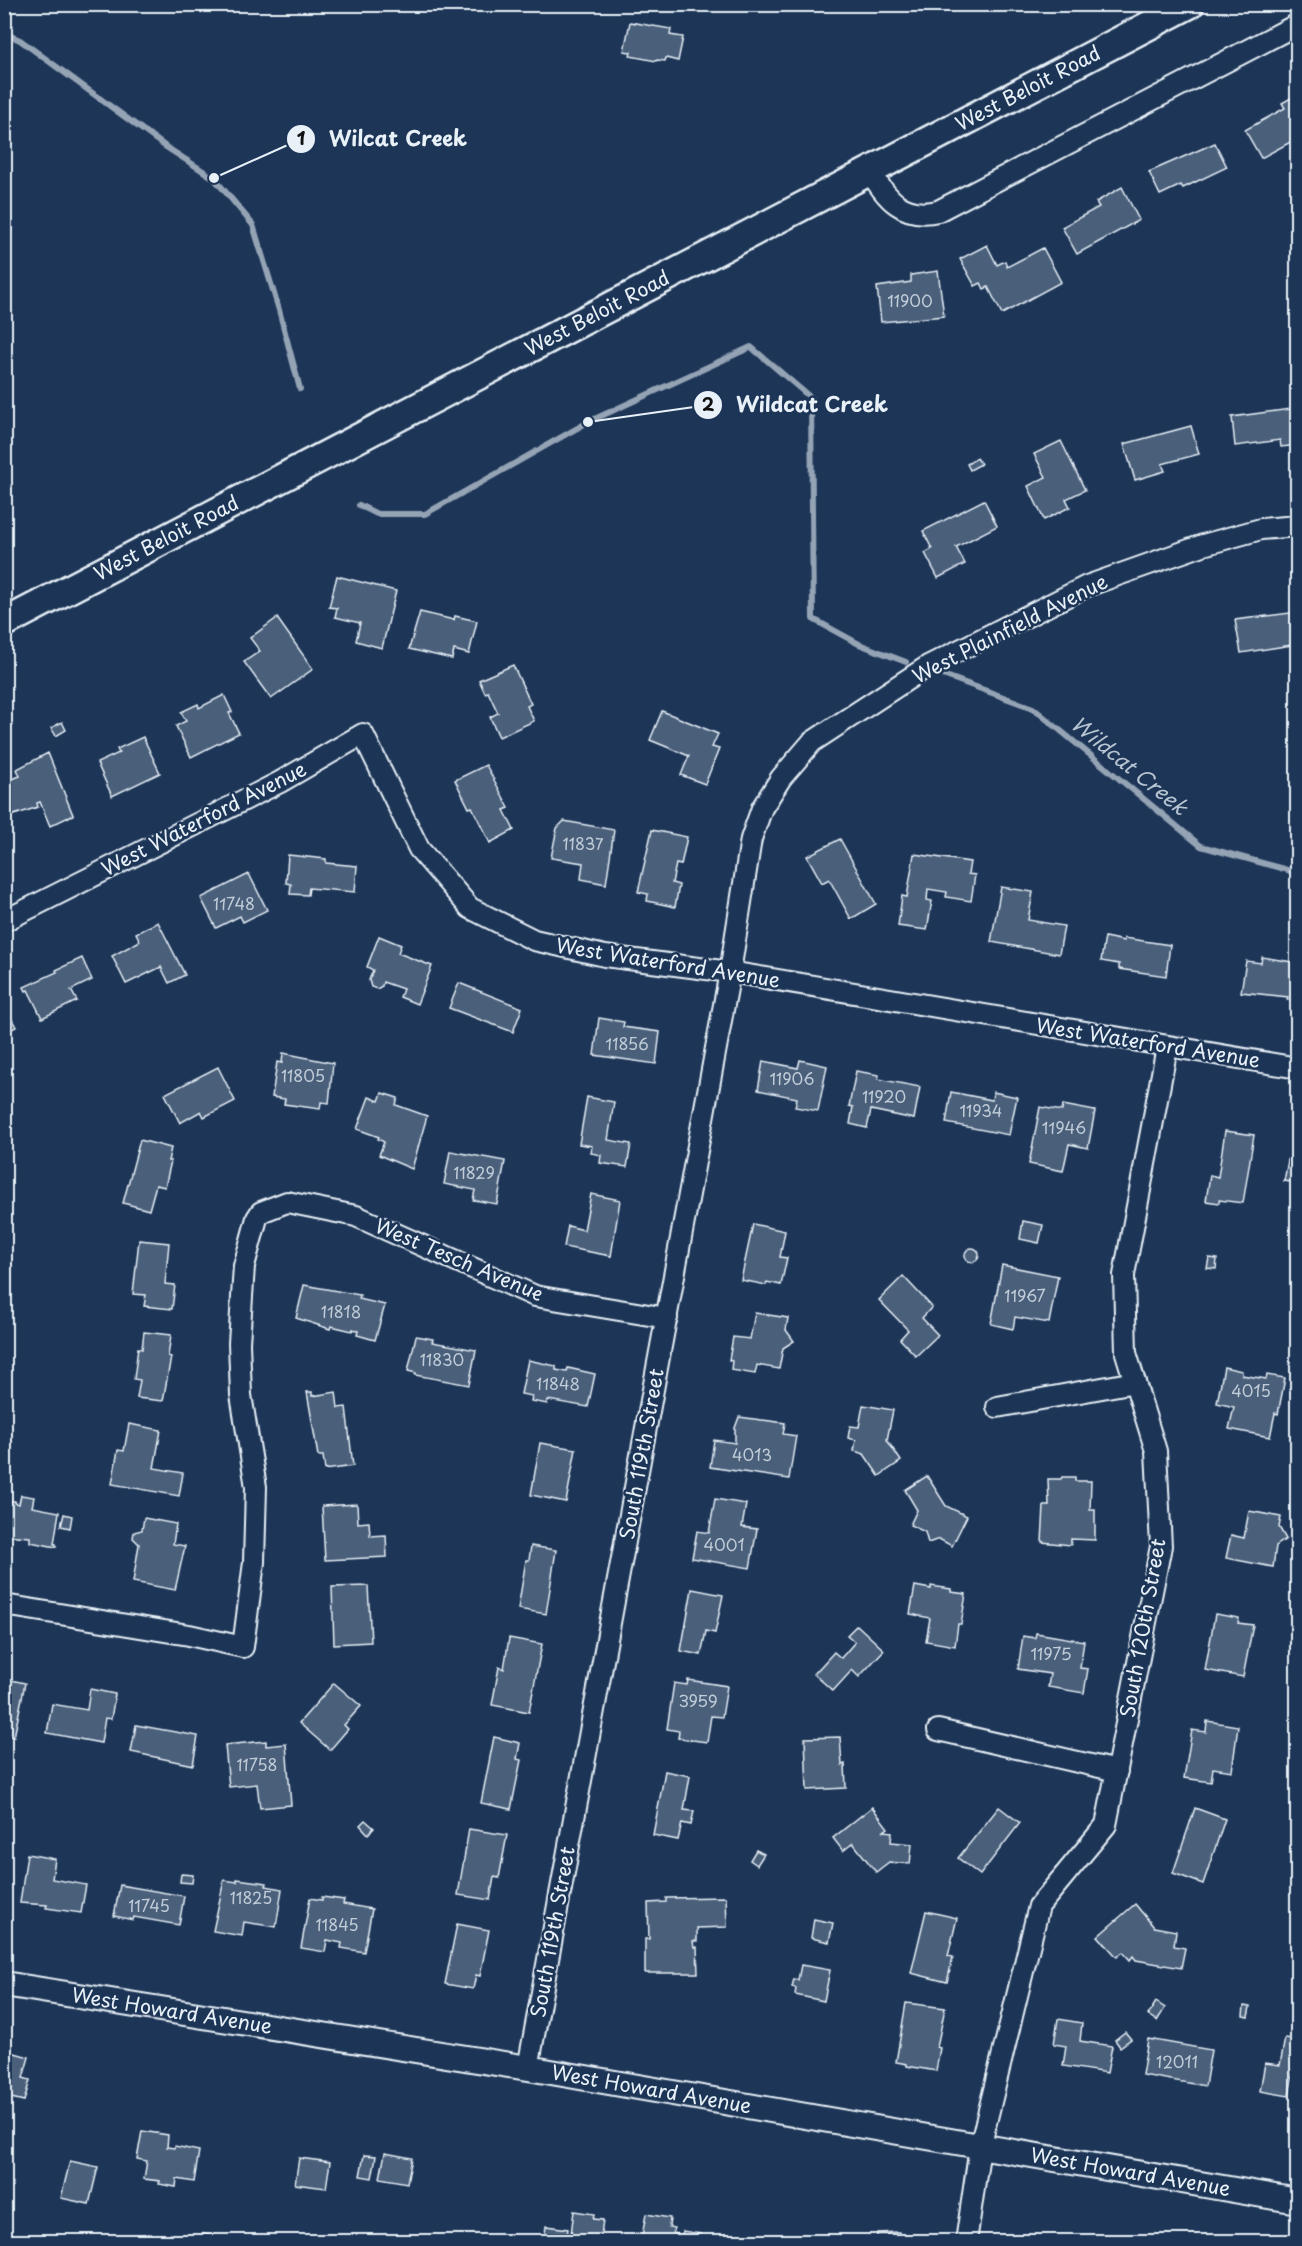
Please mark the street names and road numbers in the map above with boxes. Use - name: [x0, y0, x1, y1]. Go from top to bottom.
- street label: West Beloit Road: [950, 37, 1105, 138]
- street label: West Beloit Road: [519, 262, 674, 363]
- street label: West Beloit Road: [88, 487, 244, 588]
- street label: West Plainfield Avenue: [907, 566, 1112, 690]
- street label: West Waterford Avenue: [96, 753, 311, 883]
- street label: West Waterford Avenue: [554, 929, 782, 995]
- street label: West Waterford Avenue: [1034, 1009, 1262, 1075]
- street label: West Tesch Avenue: [370, 1210, 548, 1308]
- street label: South 119th Street: [611, 1366, 671, 1542]
- street label: South 120th Street: [1111, 1536, 1173, 1720]
- street label: South 119th Street: [522, 1844, 582, 2020]
- street label: West Howard Avenue: [70, 1979, 274, 2041]
- street label: West Howard Avenue: [549, 2056, 754, 2120]
- street label: West Howard Avenue: [1028, 2139, 1233, 2203]

